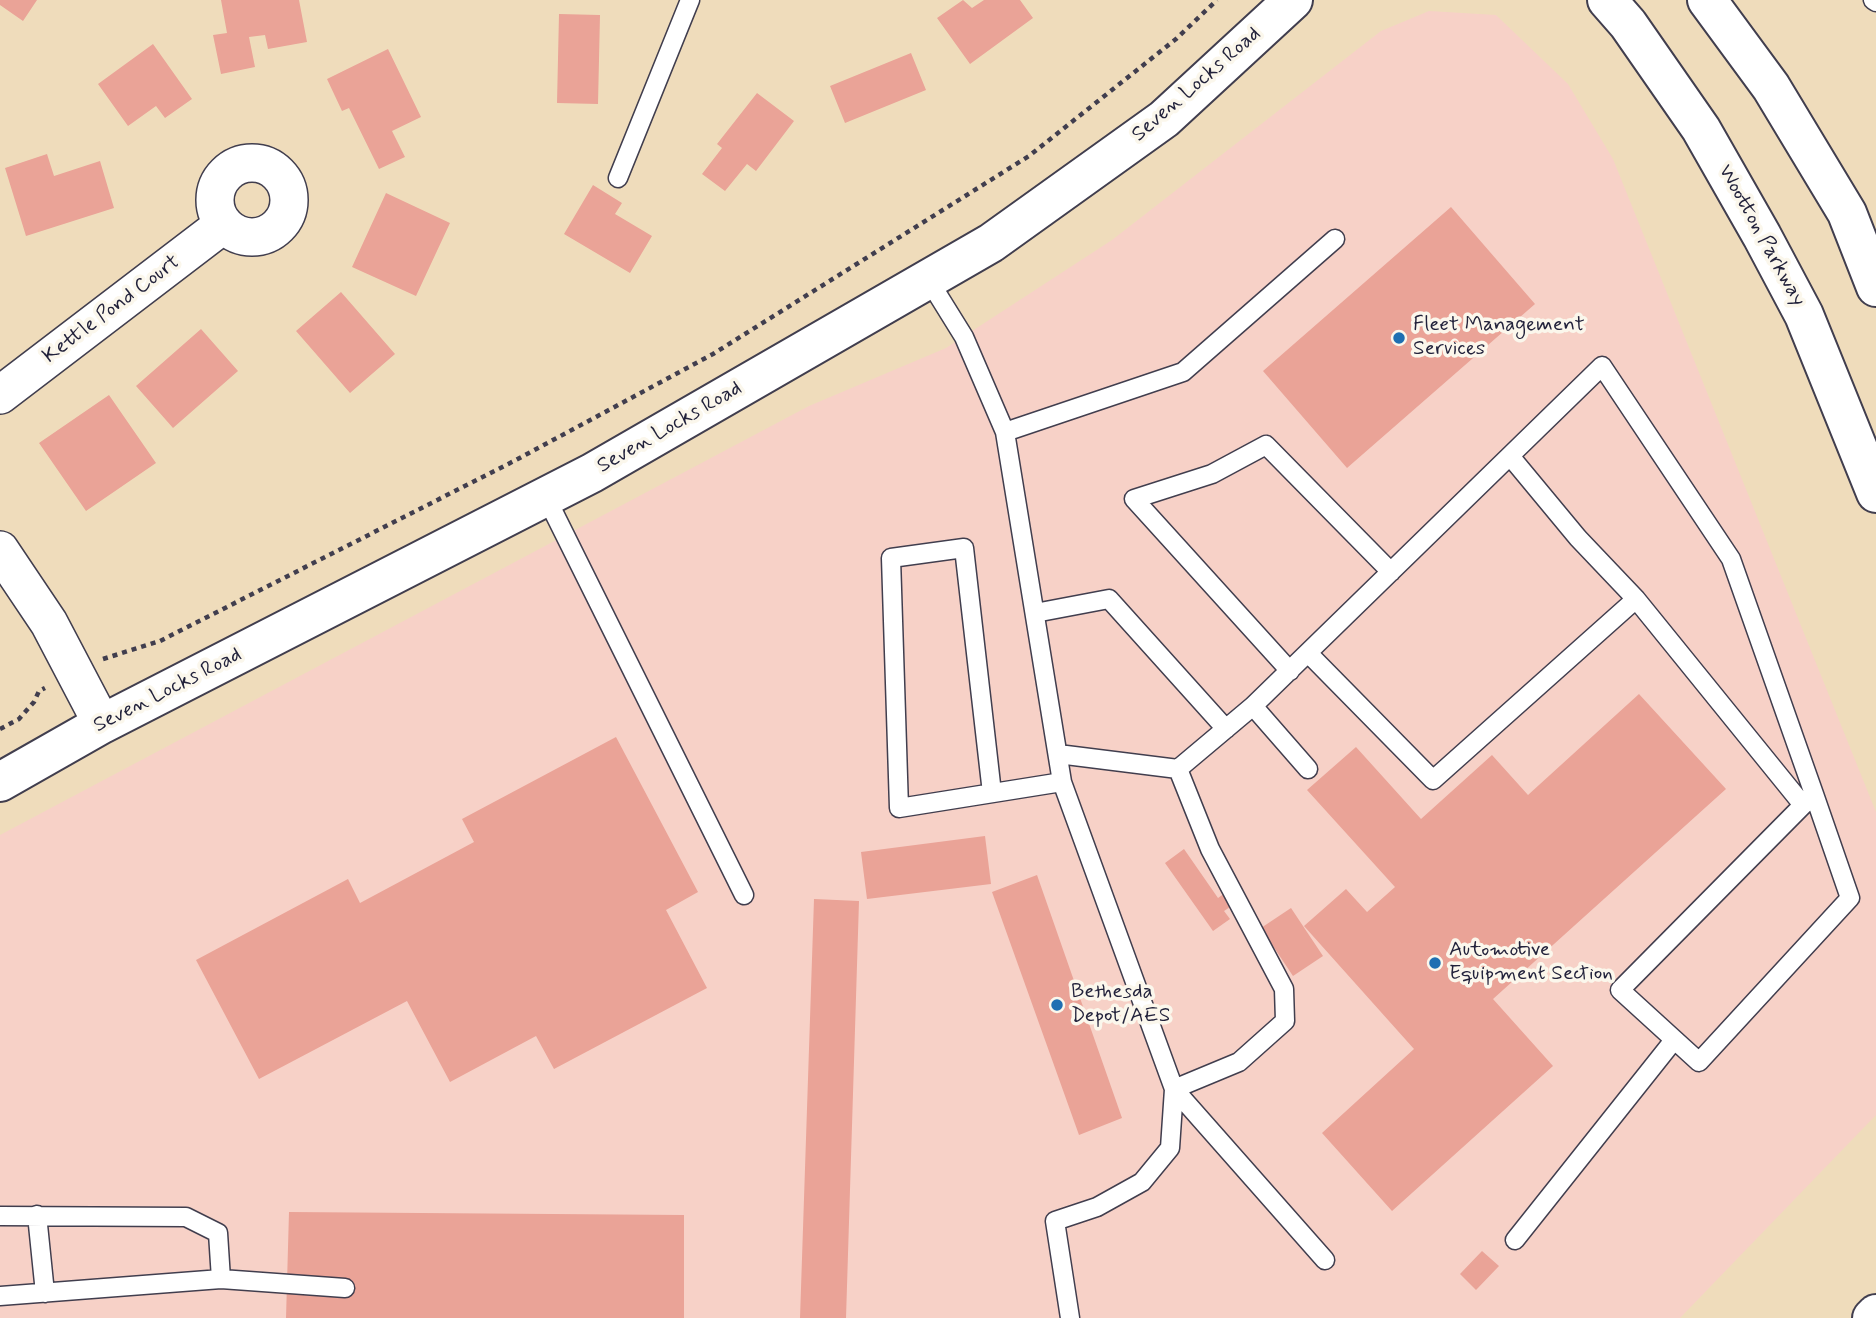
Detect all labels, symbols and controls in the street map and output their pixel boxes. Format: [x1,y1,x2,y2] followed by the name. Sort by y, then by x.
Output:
[1127,22,1267,148] street label: Seven Locks Road
[1712,161,1810,311] street label: Wootton Parkway
[39,250,185,370] street label: Kettle Pond Court
[1413,313,1585,363] place label: Fleet Management Services
[1391,330,1407,346] marker: Fleet Management Services
[593,376,747,480] street label: Seven Locks Road
[90,643,246,739] street label: Seven Locks Road
[1449,938,1613,988] place label: Automotive Equipment Section
[1427,955,1443,971] marker: Automotive Equipment Section
[1071,980,1170,1030] place label: Bethesda Depot/AES
[1049,997,1065,1013] marker: Bethesda Depot/AES

